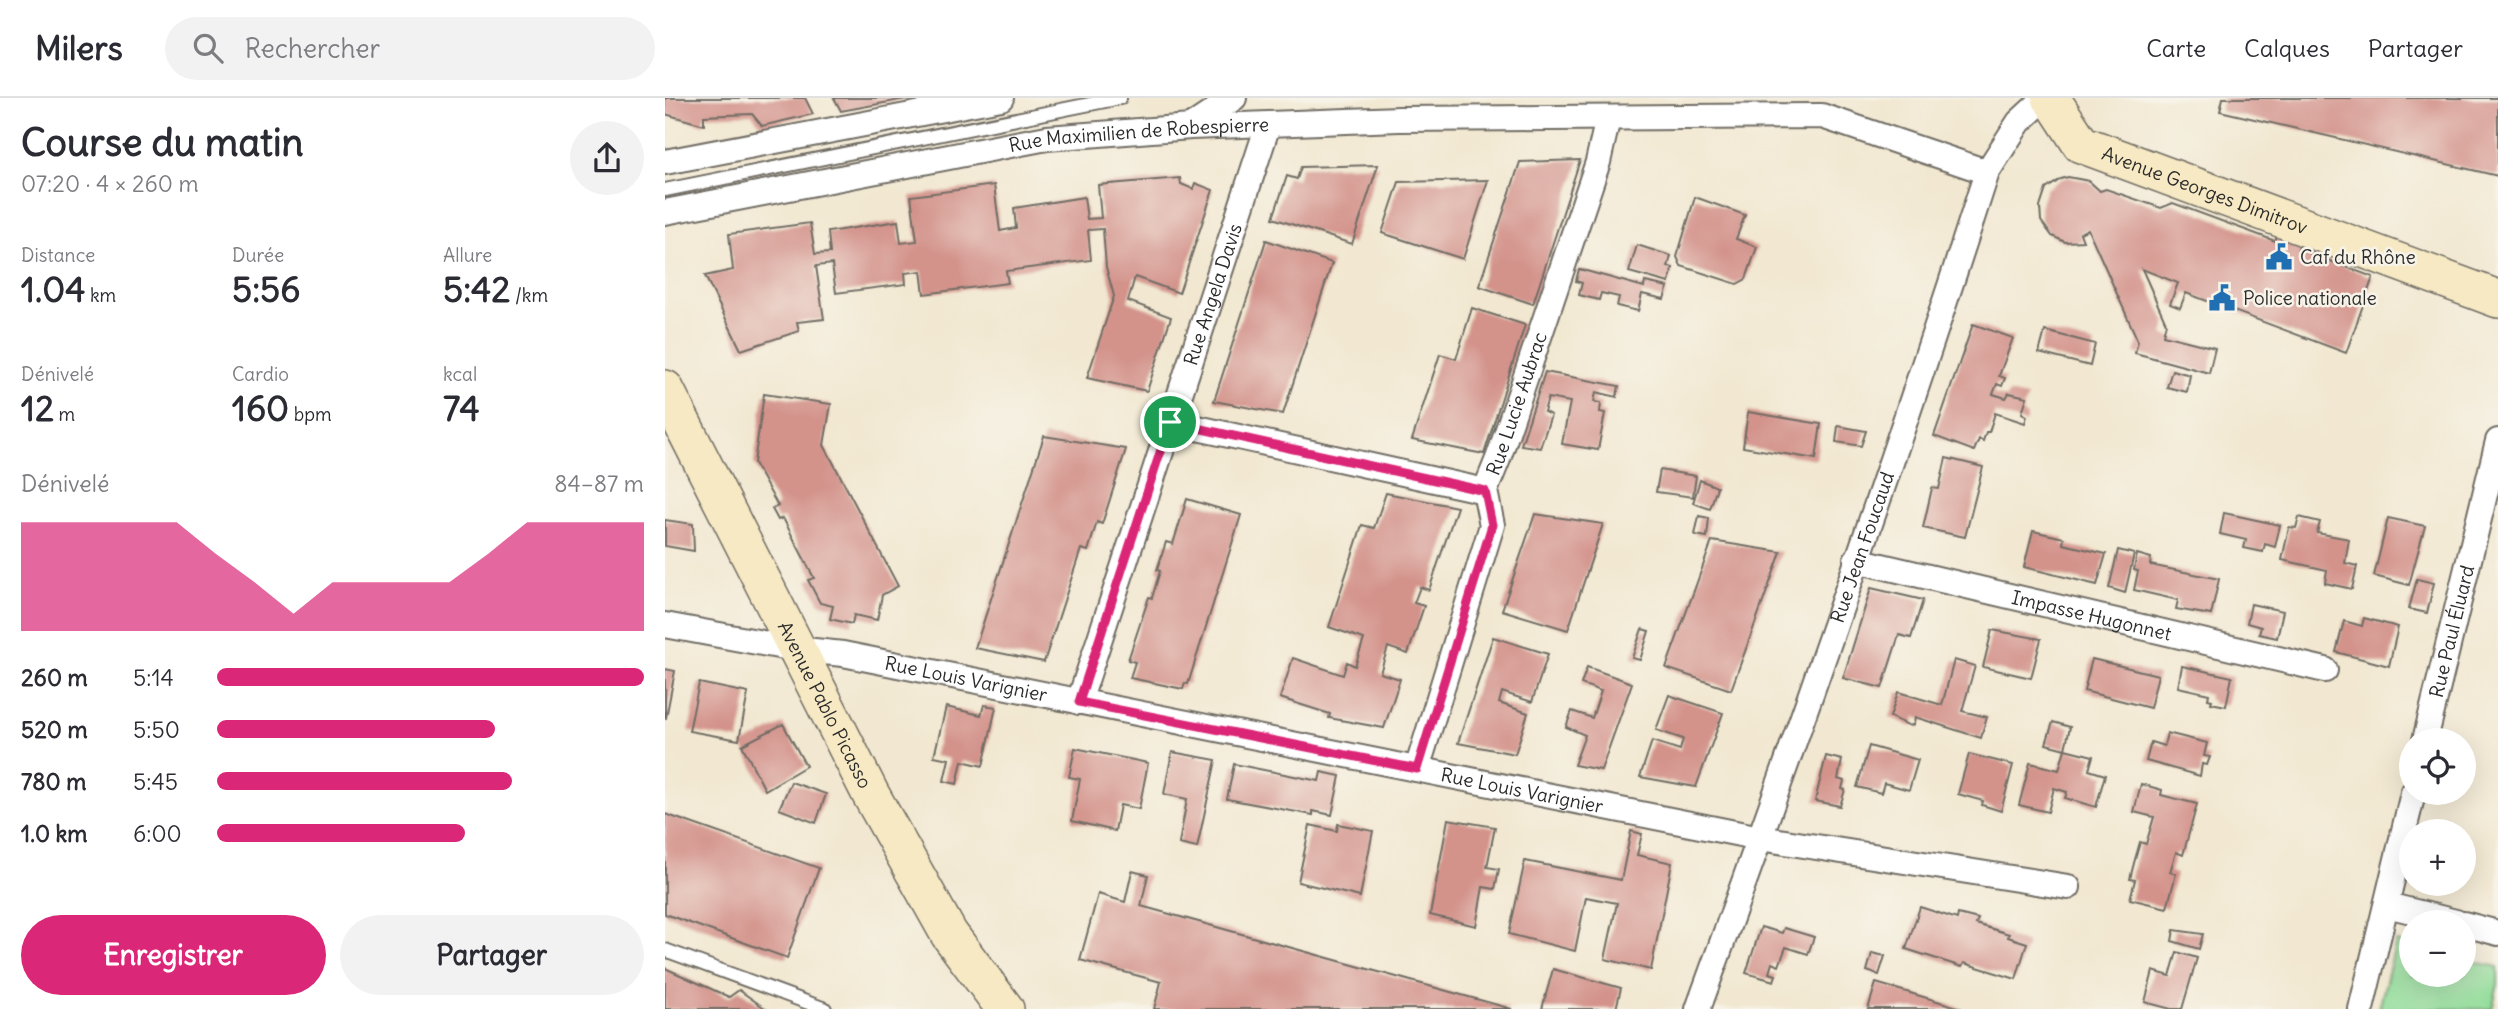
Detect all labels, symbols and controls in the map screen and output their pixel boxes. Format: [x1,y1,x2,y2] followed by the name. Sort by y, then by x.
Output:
[165,17,655,80] search box
[35,27,123,69] text: Milers
[189,29,227,67] icon: search
[245,32,380,65] text: Rechercher
[2146,33,2206,63] text: Carte
[2244,33,2330,63] text: Calques
[2368,33,2463,63] text: Partager
[1007,112,1270,157] street label: Rue Maximilien de Robespierre
[21,119,303,166] text: Course du matin
[570,121,644,195] button: share
[2099,141,2311,239] street label: Avenue Georges Dimitrov
[21,169,199,198] text: 07:20 · 4 × 260 m
[1178,220,1247,368] street label: Rue Angela Davis
[2264,242,2294,272] public building icon: Caf du Rhône
[21,243,95,267] text: Distance
[232,243,284,267] text: Durée
[443,243,492,267] text: Allure
[2300,245,2416,269] place label: Caf du Rhône
[21,267,85,311] text: 1.04
[232,267,300,311] text: 5:56
[443,267,510,311] text: 5:42
[85,283,116,307] text: km
[510,283,548,307] text: /km
[2207,283,2237,313] public building icon: Police nationale
[2243,286,2377,310] place label: Police nationale
[1481,329,1552,479] street label: Rue Lucie Aubrac
[21,362,94,386] text: Dénivelé
[232,362,289,386] text: Cardio
[443,362,477,386] text: kcal
[21,386,54,430] text: 12
[232,386,289,430] text: 160
[443,386,480,430] text: 74
[1140,392,1200,452] pin
[54,402,75,426] text: m
[289,402,332,426] text: bpm
[1151,403,1189,441] icon: arrive
[21,469,109,498] text: Dénivelé
[554,469,644,498] text: 84–87 m
[1825,469,1899,626] street label: Rue Jean Foucaud
[2424,563,2479,700] street label: Rue Paul Éluard
[2009,585,2174,646] street label: Impasse Hugonnet
[773,617,878,792] street label: Avenue Pablo Picasso
[883,651,1050,707] street label: Rue Louis Varignier
[21,663,88,692] text: 260 m
[133,663,174,692] text: 5:14
[21,715,88,744] text: 520 m
[133,715,180,744] text: 5:50
[2399,728,2476,987] map controls
[2399,728,2476,805] button: locate
[1439,762,1606,818] street label: Rue Louis Varignier
[21,767,86,796] text: 780 m
[133,767,178,796] text: 5:45
[21,819,87,848] text: 1.0 km
[133,819,182,848] text: 6:00
[2399,819,2476,896] button: +
[2399,910,2476,987] button: −
[21,915,326,995] button: Enregistrer
[340,915,644,995] button: Partager

